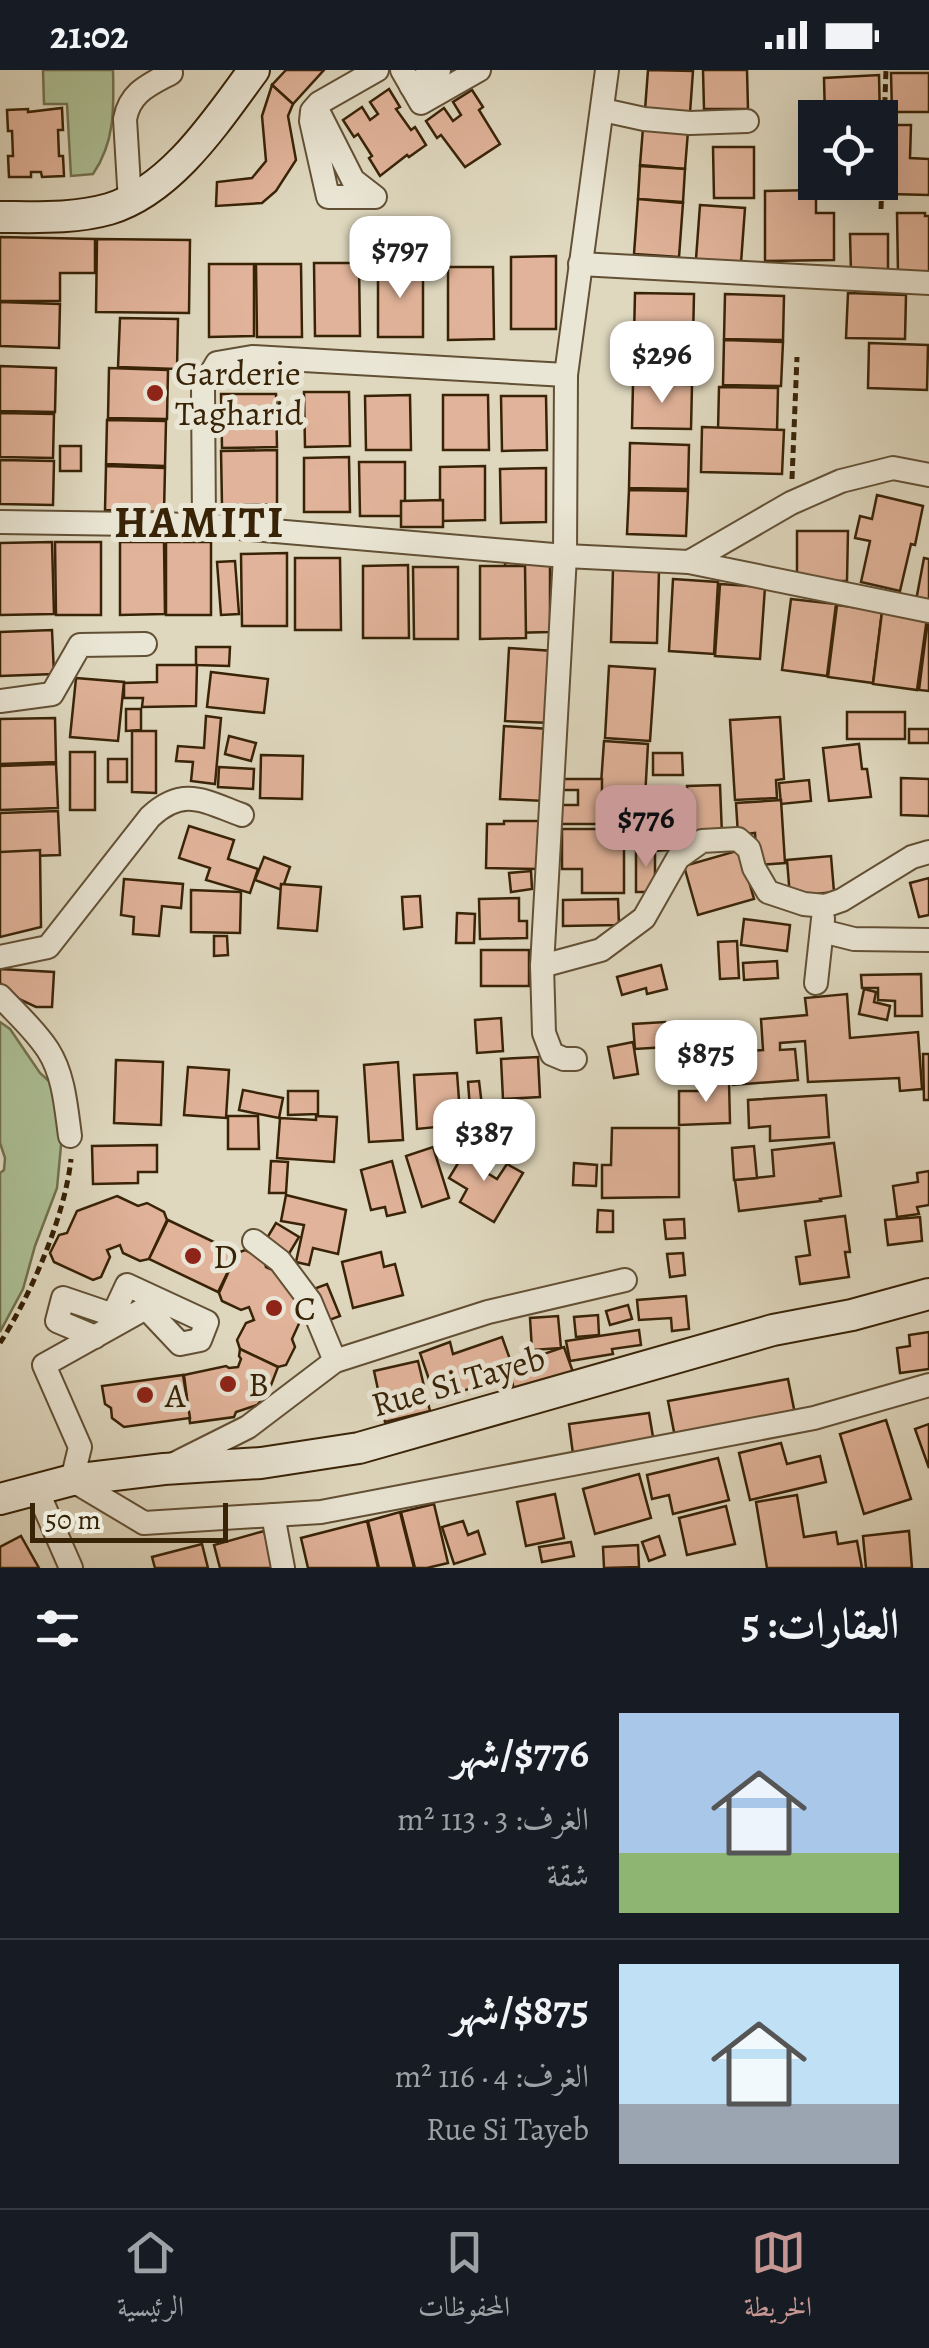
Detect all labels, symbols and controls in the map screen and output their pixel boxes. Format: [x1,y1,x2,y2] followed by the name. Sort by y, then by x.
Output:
[50,9,128,61] text: 21:02
[798,100,898,200] map controls
[798,100,898,200] button: locate
[341,216,459,301] pin: $797
[371,226,429,270] text: $797
[603,321,721,406] pin: $296
[632,331,692,375] text: $296
[175,349,303,437] place label: Garderie Tagharid
[144,382,166,404] marker: Garderie Tagharid
[114,491,286,553] district label: HAMITI
[587,785,705,870] pin: $776
[617,795,675,839] text: $776
[647,1020,765,1105] pin: $875
[677,1030,735,1074] text: $875
[425,1099,543,1184] pin: $387
[455,1109,513,1153] text: $387
[213,1232,238,1280] place label: D
[182,1245,204,1267] marker: D
[294,1284,316,1332] place label: C
[263,1297,285,1319] marker: C
[366,1333,550,1429] street label: Rue Si Tayeb
[248,1360,269,1408] place label: B
[164,1371,186,1419] place label: A
[217,1373,239,1395] marker: B
[134,1384,156,1406] marker: A
[30,1498,228,1542] scale bar
[45,1501,101,1539] text: 50 m
[742,1595,899,1652] text: العقارات: 5
[30,1601,85,1656] icon: filters
[452,1724,589,1781] text: $776/شهر
[699,1753,819,1873] icon: home
[397,1797,589,1841] text: الغرف: 3 · 113 m²
[547,1853,589,1897] text: شقة
[451,1981,589,2038] text: $875/شهر
[699,2004,819,2124] icon: home
[395,2054,589,2098] text: الغرف: 4 · 116 m²
[426,2107,589,2151] text: Rue Si Tayeb
[117,2225,184,2334] tab: الرئيسية
[418,2225,510,2334] tab: المحفوظات
[744,2225,812,2334] tab: الخريطة

